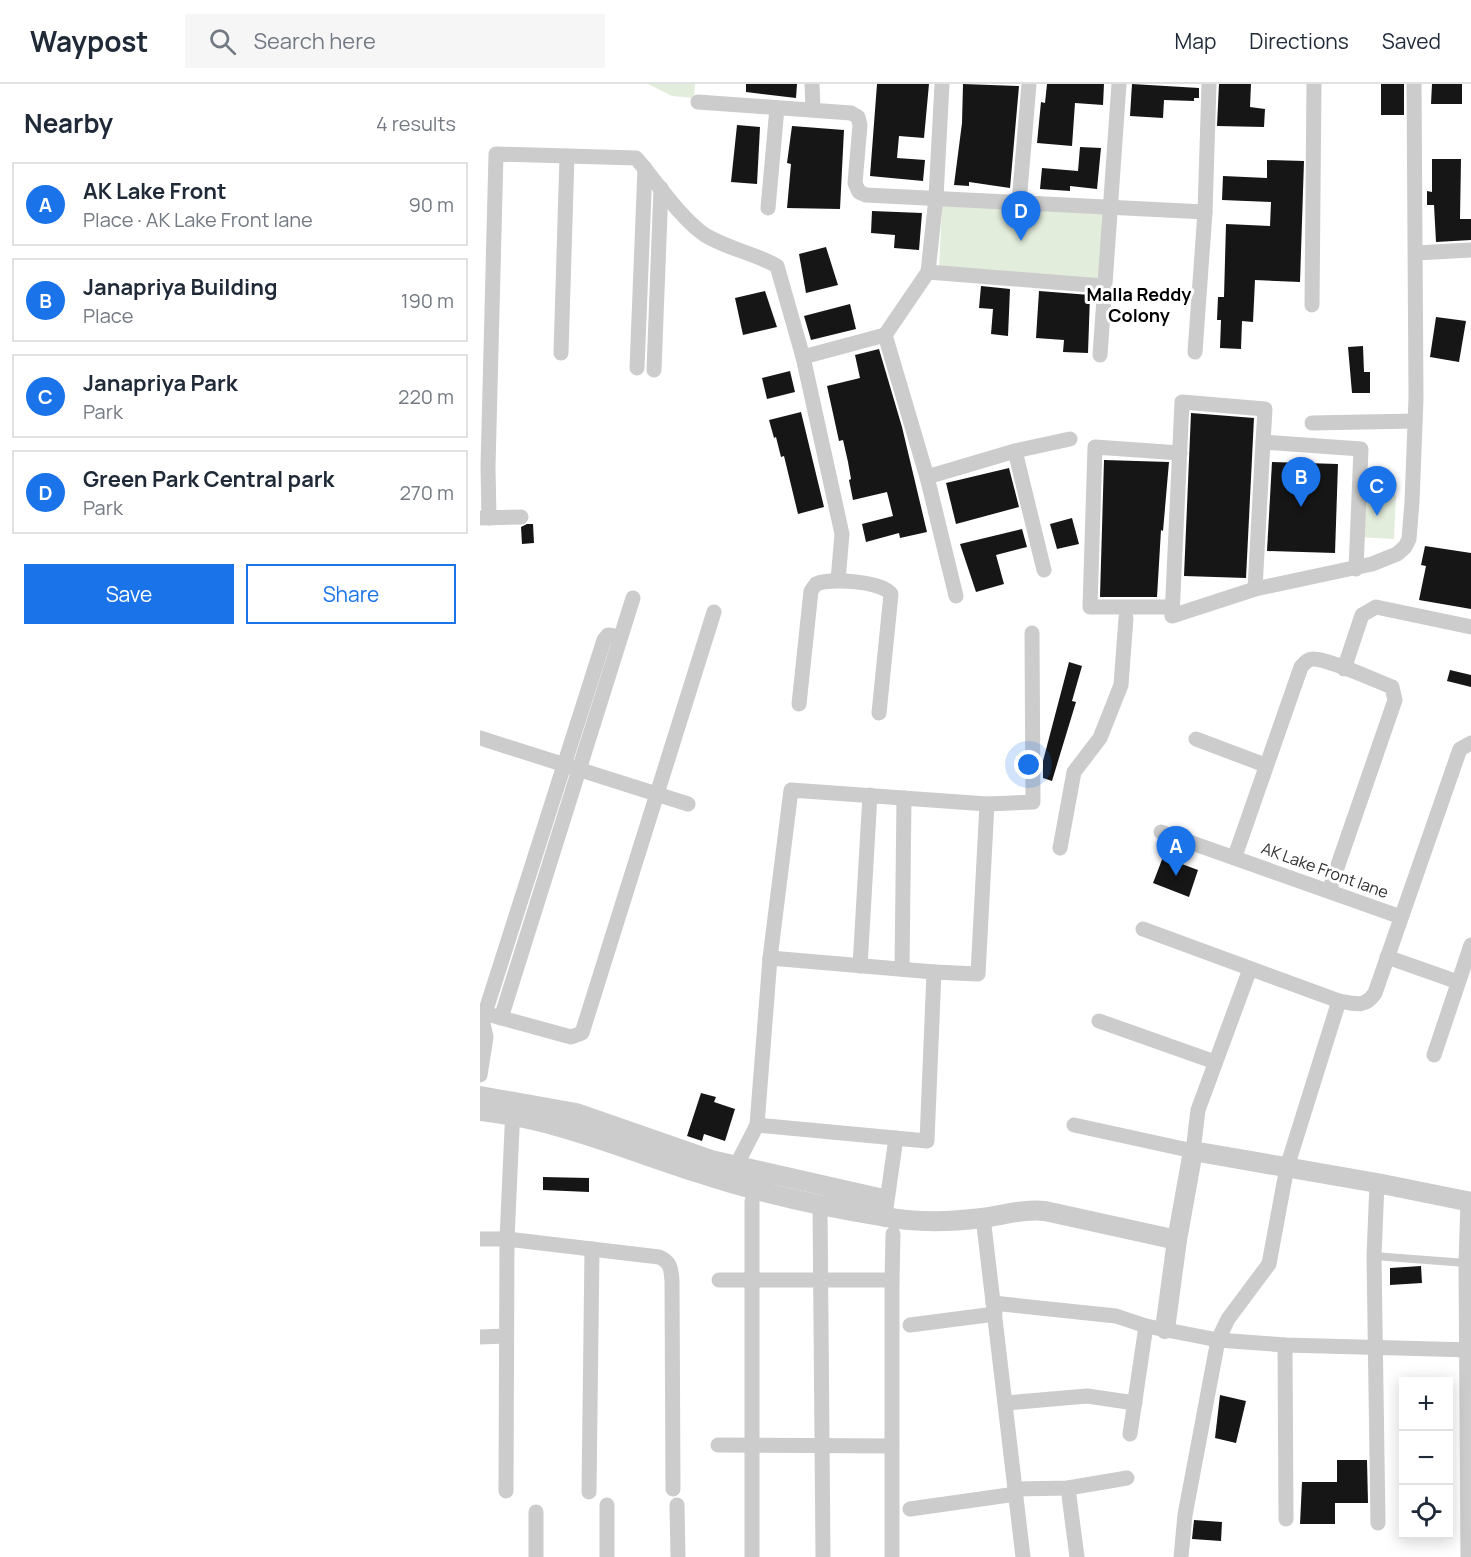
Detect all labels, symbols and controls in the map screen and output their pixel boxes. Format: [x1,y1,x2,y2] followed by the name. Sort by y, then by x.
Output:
[185,14,605,68] search box
[30,22,149,60] text: Waypost
[206,25,239,58] icon: search
[254,26,376,56] text: Search here
[1175,27,1216,55] text: Map
[1249,27,1349,55] text: Directions
[1382,27,1441,55] text: Saved
[24,105,113,141] text: Nearby
[376,110,456,137] text: 4 results
[83,176,227,206] text: AK Lake Front
[39,191,52,218] text: A
[408,191,454,218] text: 90 m
[1002,192,1040,241] pin: D
[83,206,313,233] text: Place · AK Lake Front lane
[83,272,278,302] text: Janapriya Building
[1087,282,1191,327] district label: Malla Reddy Colony
[39,287,52,314] text: B
[401,287,454,314] text: 190 m
[83,302,133,329] text: Place
[83,368,238,398] text: Janapriya Park
[38,383,53,410] text: C
[398,383,454,410] text: 220 m
[83,398,123,425] text: Park
[1282,458,1320,507] pin: B
[83,464,334,494] text: Green Park Central park
[1358,466,1396,516] pin: C
[38,479,53,506] text: D
[399,479,454,506] text: 270 m
[83,494,123,521] text: Park
[24,564,234,624] button: Save
[246,564,456,624] button: Share
[1014,750,1043,779] your location
[1156,826,1196,876] pin: A
[1258,837,1392,903] street label: AK Lake Front lane
[1399,1377,1453,1539] map controls
[1399,1377,1453,1431] button: +
[1399,1431,1453,1485] button: −
[1399,1485,1453,1539] button: locate

